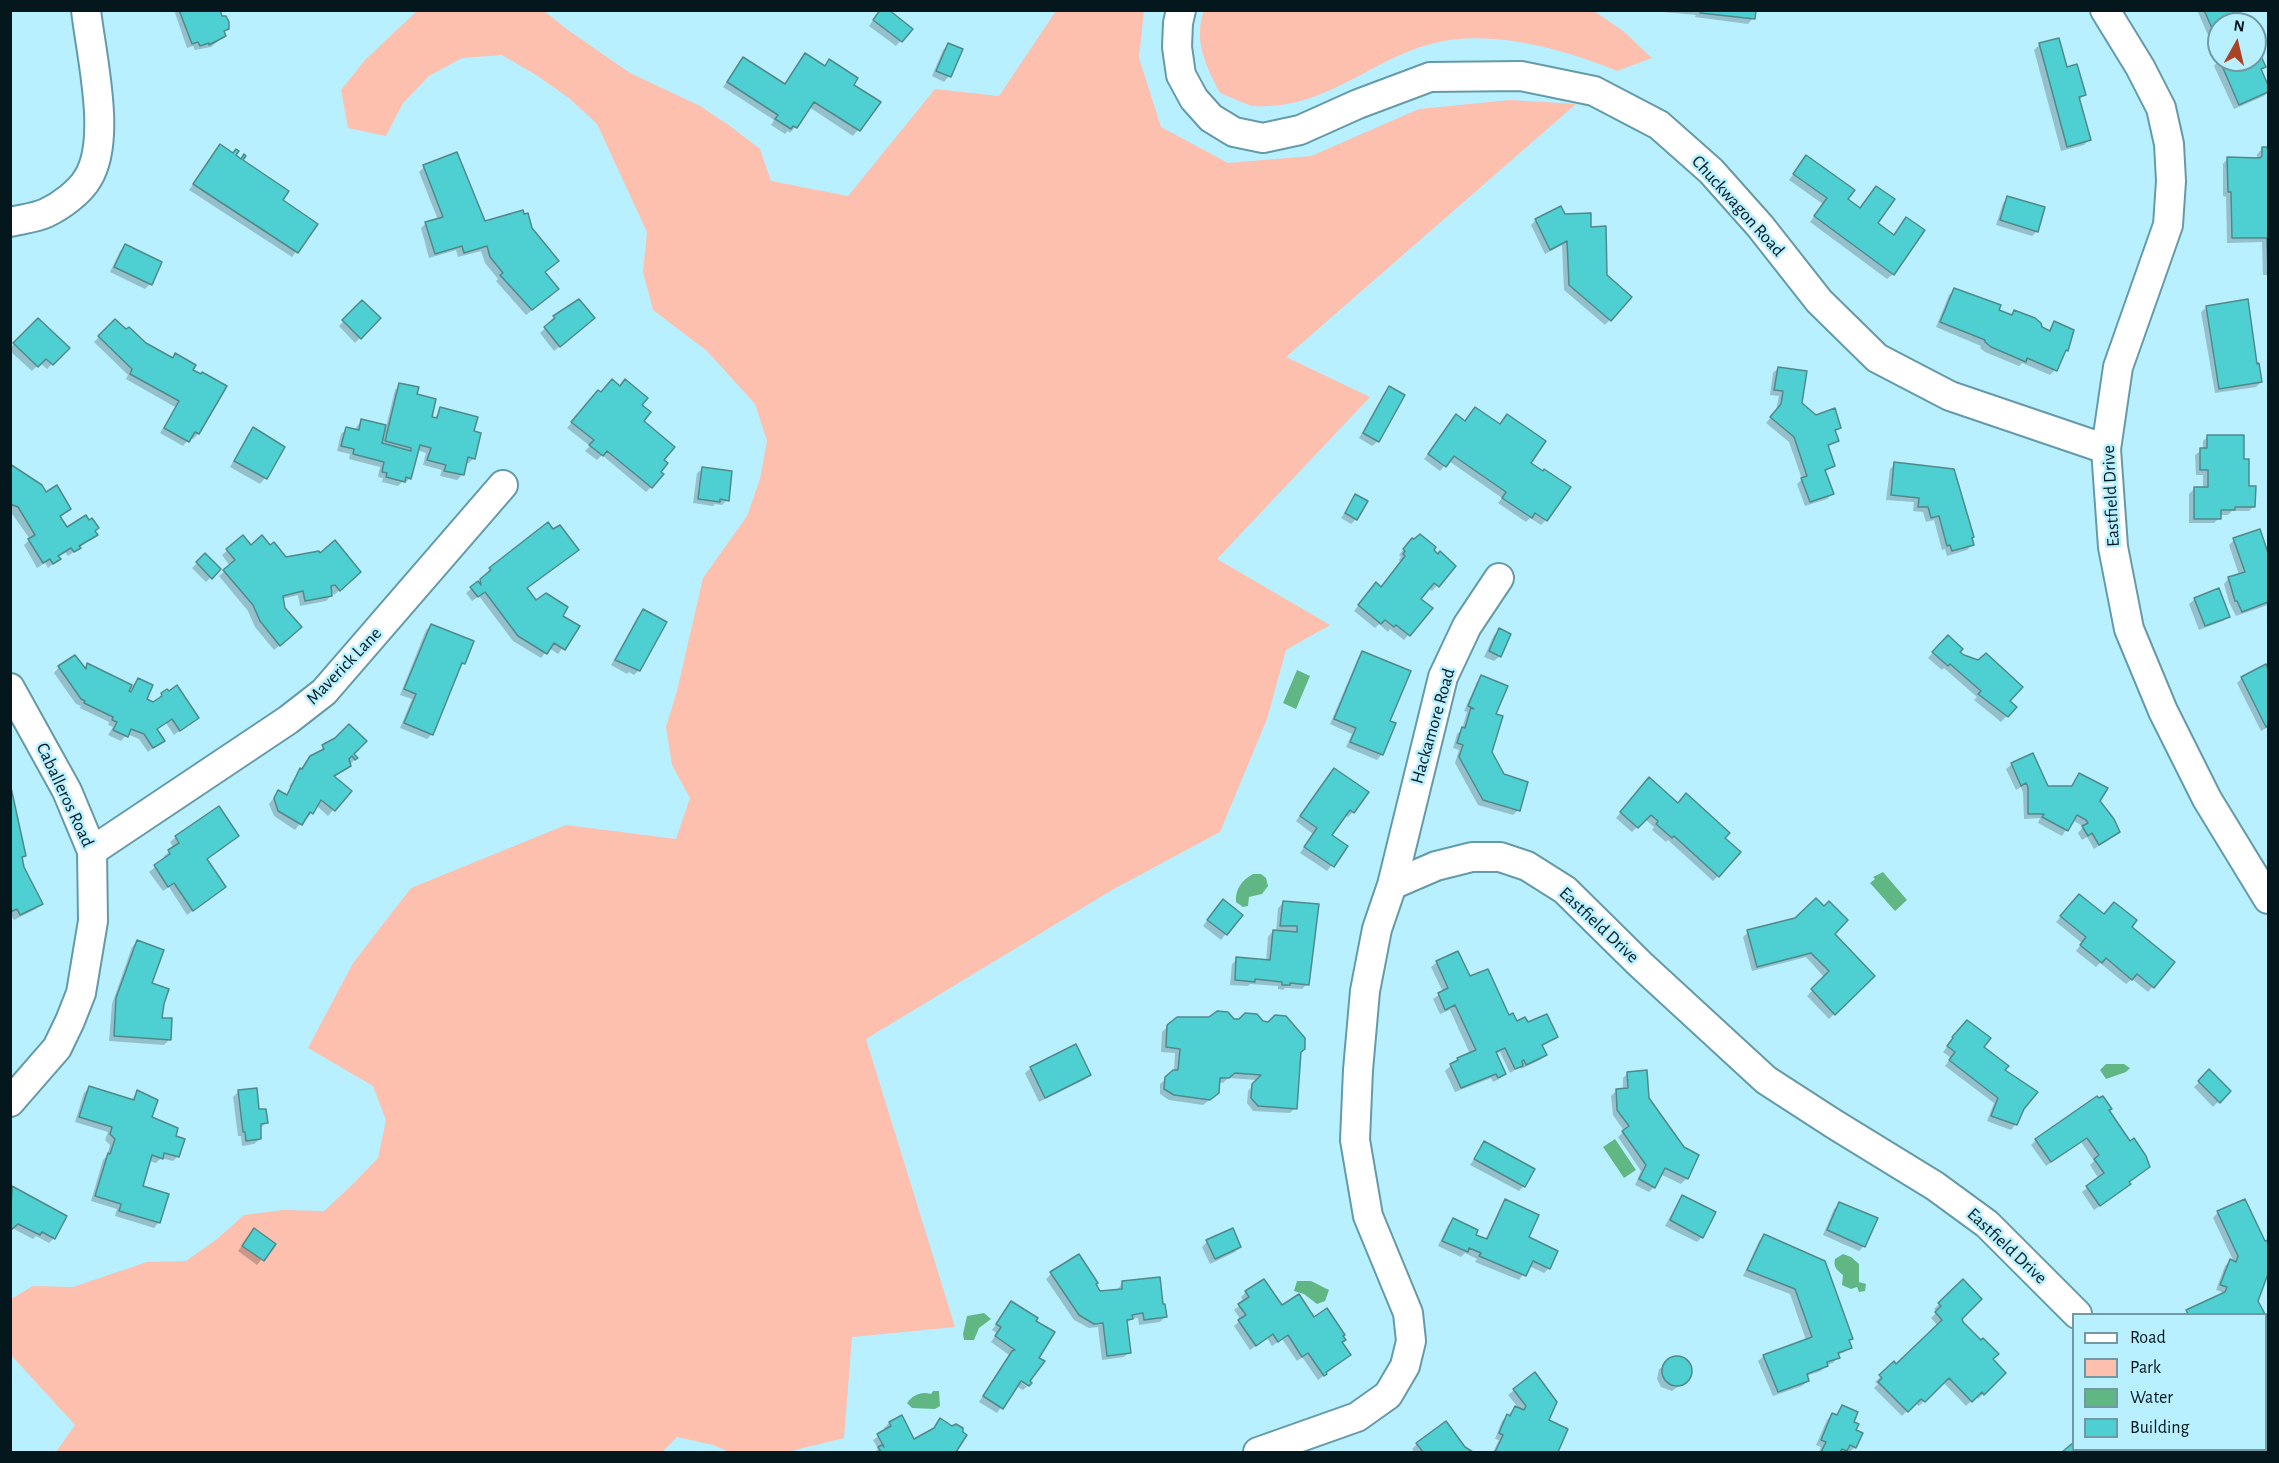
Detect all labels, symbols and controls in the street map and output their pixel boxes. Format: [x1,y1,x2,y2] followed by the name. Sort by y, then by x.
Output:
[2207,12,2267,72] north arrow
[2233,17,2246,35] text: N
[1687,151,1789,261] street label: Chuckwagon Road
[2098,445,2124,547] street label: Eastfield Drive
[302,623,386,709] street label: Maverick Lane
[1406,666,1460,786] street label: Hackamore Road
[31,739,99,851] street label: Caballeros Road
[1555,882,1643,968] street label: Eastfield Drive
[1963,1203,2051,1289] street label: Eastfield Drive
[2072,1313,2267,1451] legend
[2130,1329,2166,1347] text: Road
[2130,1359,2161,1377] text: Park
[2130,1389,2173,1407] text: Water
[2130,1419,2189,1437] text: Building

